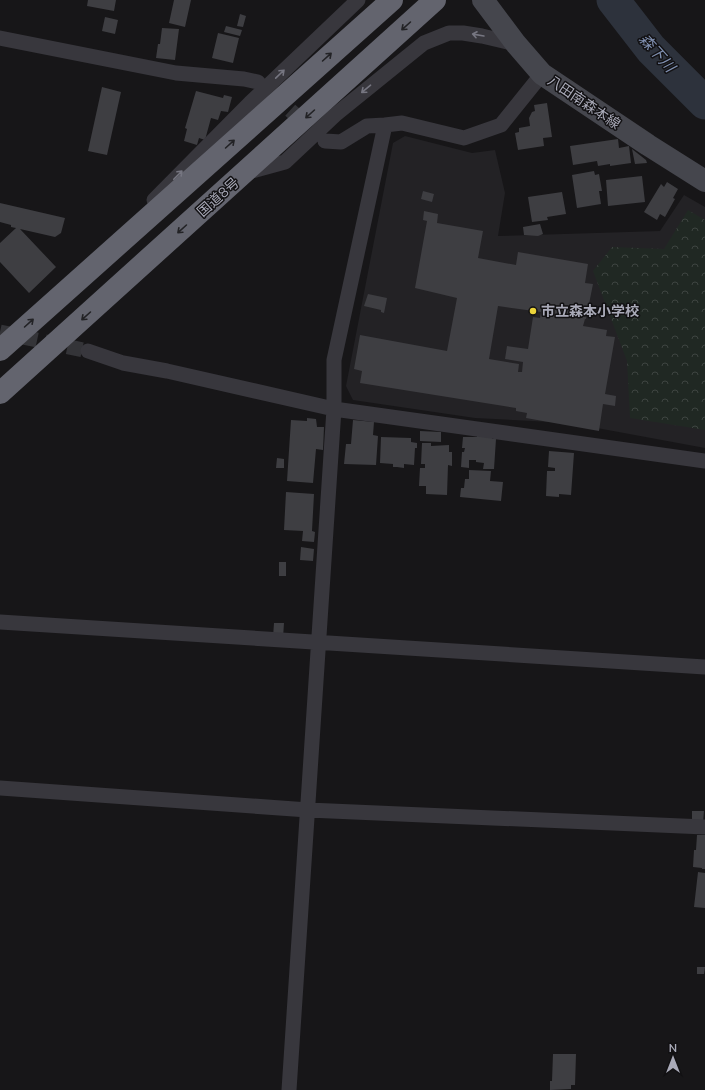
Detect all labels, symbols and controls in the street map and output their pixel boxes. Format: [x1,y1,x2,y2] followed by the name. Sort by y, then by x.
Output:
[401,22,411,31] one-way arrow
[635,30,681,77] water label: 森下川
[472,31,485,39] one-way arrow
[322,53,333,62] one-way arrow
[275,69,285,79] one-way arrow
[544,71,624,133] street label: 八田南森本線
[361,84,372,93] one-way arrow
[304,109,315,118] one-way arrow
[225,139,235,148] one-way arrow
[173,171,183,180] one-way arrow
[193,173,243,221] street label: 国道8号
[177,224,187,234] one-way arrow
[541,302,639,320] place label: 市立森本小学校
[528,306,538,316] marker: 市立森本小学校
[81,311,91,320] one-way arrow
[24,319,34,328] one-way arrow
[653,1038,693,1078] north arrow
[669,1041,677,1055] text: N

